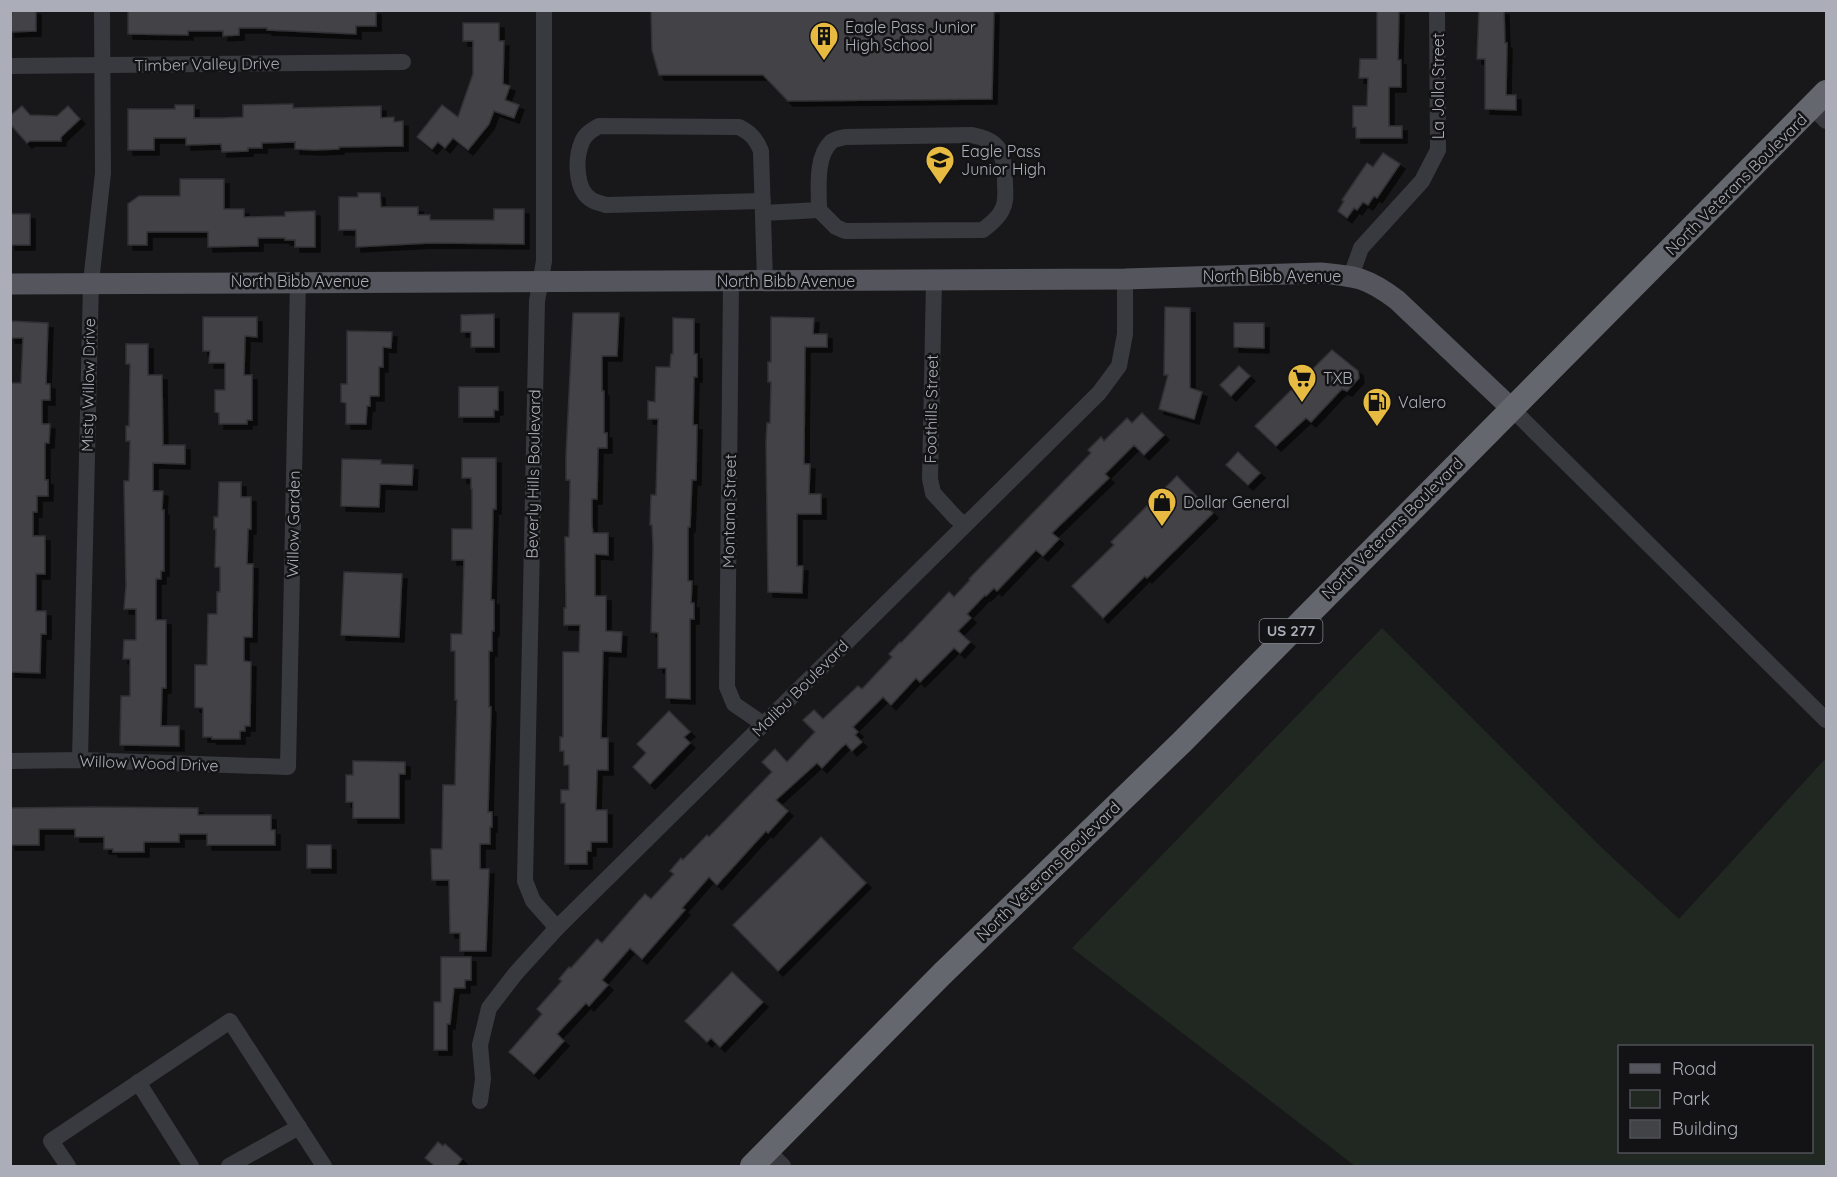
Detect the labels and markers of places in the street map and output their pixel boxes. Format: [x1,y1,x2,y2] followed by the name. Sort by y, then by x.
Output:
[845,17,976,55] place label: Eagle Pass Junior High School
[808,20,840,62] building icon: Eagle Pass Junior High School
[961,141,1046,179] place label: Eagle Pass Junior High
[924,144,956,186] school or university icon: Eagle Pass Junior High
[1286,362,1318,404] supermarket icon: TXB
[1323,368,1353,388] place label: TXB
[1361,386,1393,428] fuel station icon: Valero
[1398,392,1446,412] place label: Valero
[1146,486,1178,528] shop icon: Dollar General
[1183,492,1290,512] place label: Dollar General

